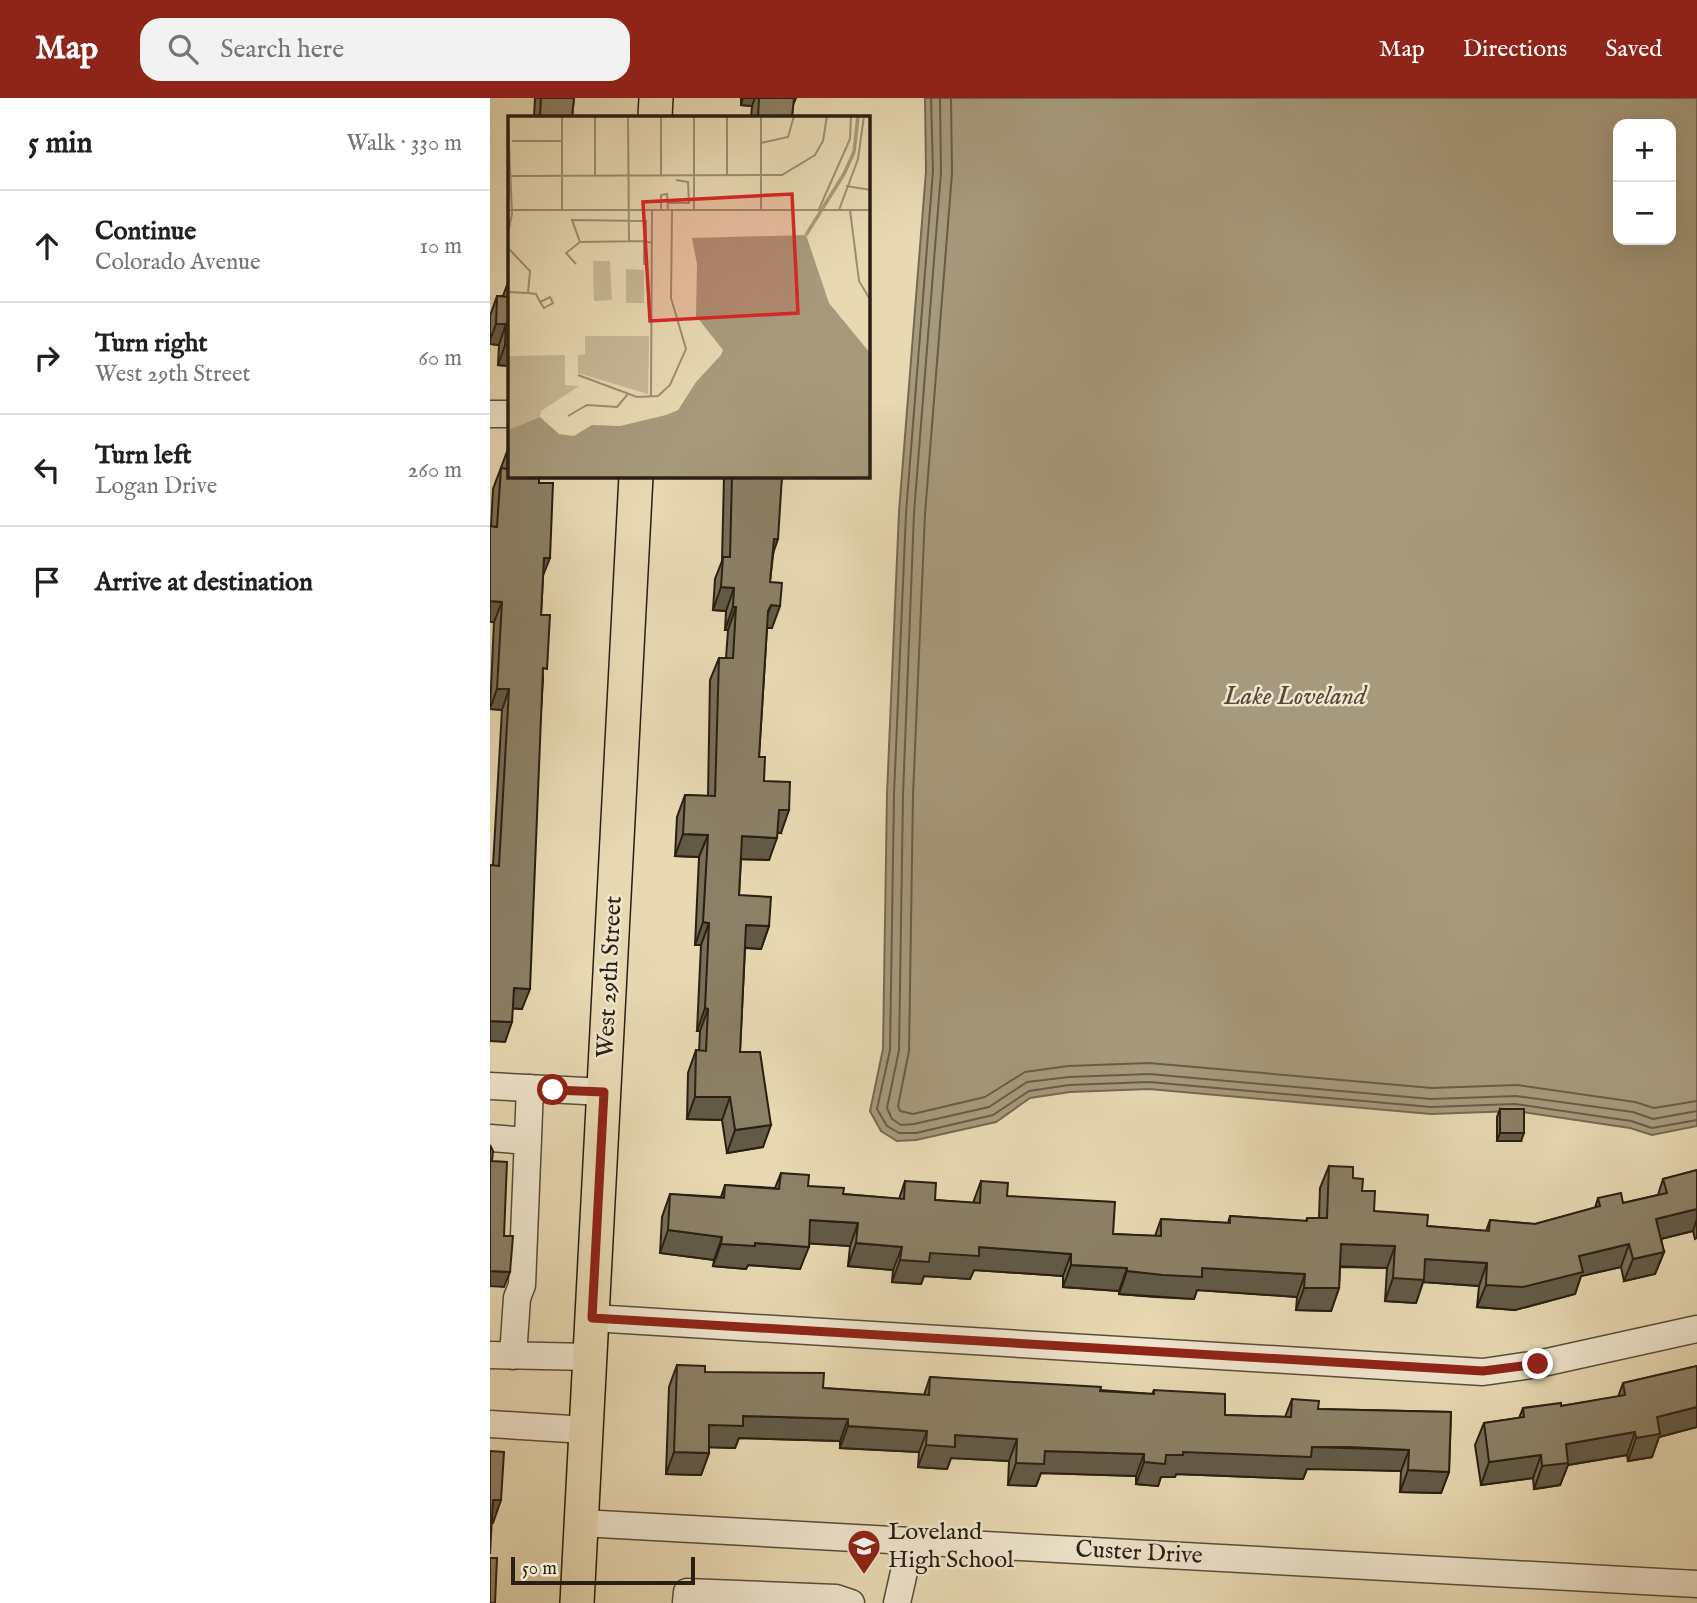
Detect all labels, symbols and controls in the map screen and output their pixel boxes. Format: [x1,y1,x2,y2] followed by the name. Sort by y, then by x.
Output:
[140,18,630,81] search box
[35,28,98,70] text: Map
[164,30,202,68] icon: search
[220,33,344,66] text: Search here
[1379,34,1425,65] text: Map
[1463,34,1567,65] text: Directions
[1605,34,1662,65] text: Saved
[508,116,870,478] inset map
[1613,119,1676,245] map controls
[1613,119,1676,182] button: +
[28,125,93,163] text: 5 min
[347,129,462,158] text: Walk · 330 m
[1613,182,1676,245] button: −
[95,215,196,248] text: Continue
[28,227,66,265] icon: ahead
[419,232,462,261] text: 10 m
[95,248,261,277] text: Colorado Avenue
[95,327,208,360] text: Turn right
[28,339,66,377] icon: right
[418,344,462,373] text: 60 m
[95,360,250,389] text: West 29th Street
[95,439,192,472] text: Turn left
[28,451,66,489] icon: left
[407,456,462,485] text: 260 m
[95,472,217,501] text: Logan Drive
[28,563,66,601] icon: arrive
[95,566,313,599] text: Arrive at destination
[1223,680,1368,713] water label: Lake Loveland
[590,895,630,1059] street label: West 29th Street
[537,1074,568,1105] route start
[1522,1348,1553,1379] route end
[888,1517,1014,1576] place label: Loveland High School
[845,1527,883,1576] school or university icon: Loveland High School
[1075,1534,1203,1572] street label: Custer Drive
[511,1554,695,1586] scale bar
[522,1557,557,1581] text: 50 m

